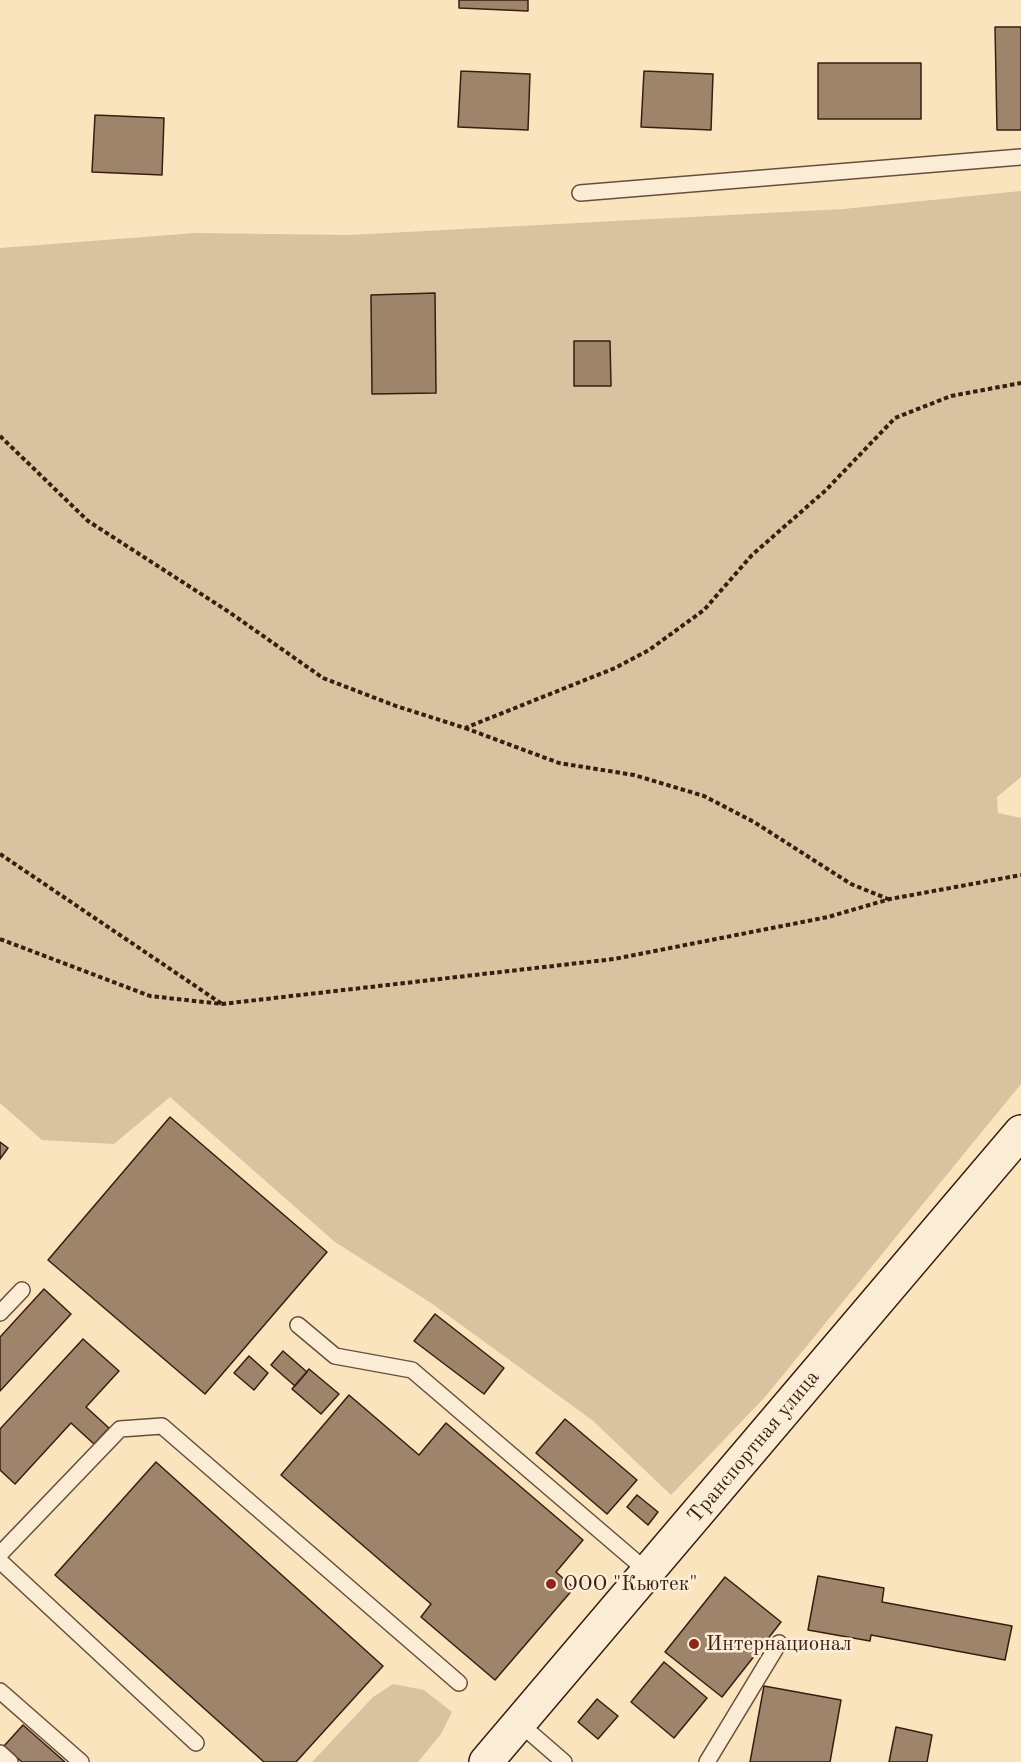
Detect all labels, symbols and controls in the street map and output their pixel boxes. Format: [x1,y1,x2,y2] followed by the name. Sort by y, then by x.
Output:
[683,1365,825,1529] street label: Транспортная улица
[563,1571,698,1597] place label: ООО "Кьютек"
[544,1577,558,1591] marker: ООО "Кьютек"
[706,1631,852,1657] place label: Интернационал
[687,1637,701,1651] marker: Интернационал

